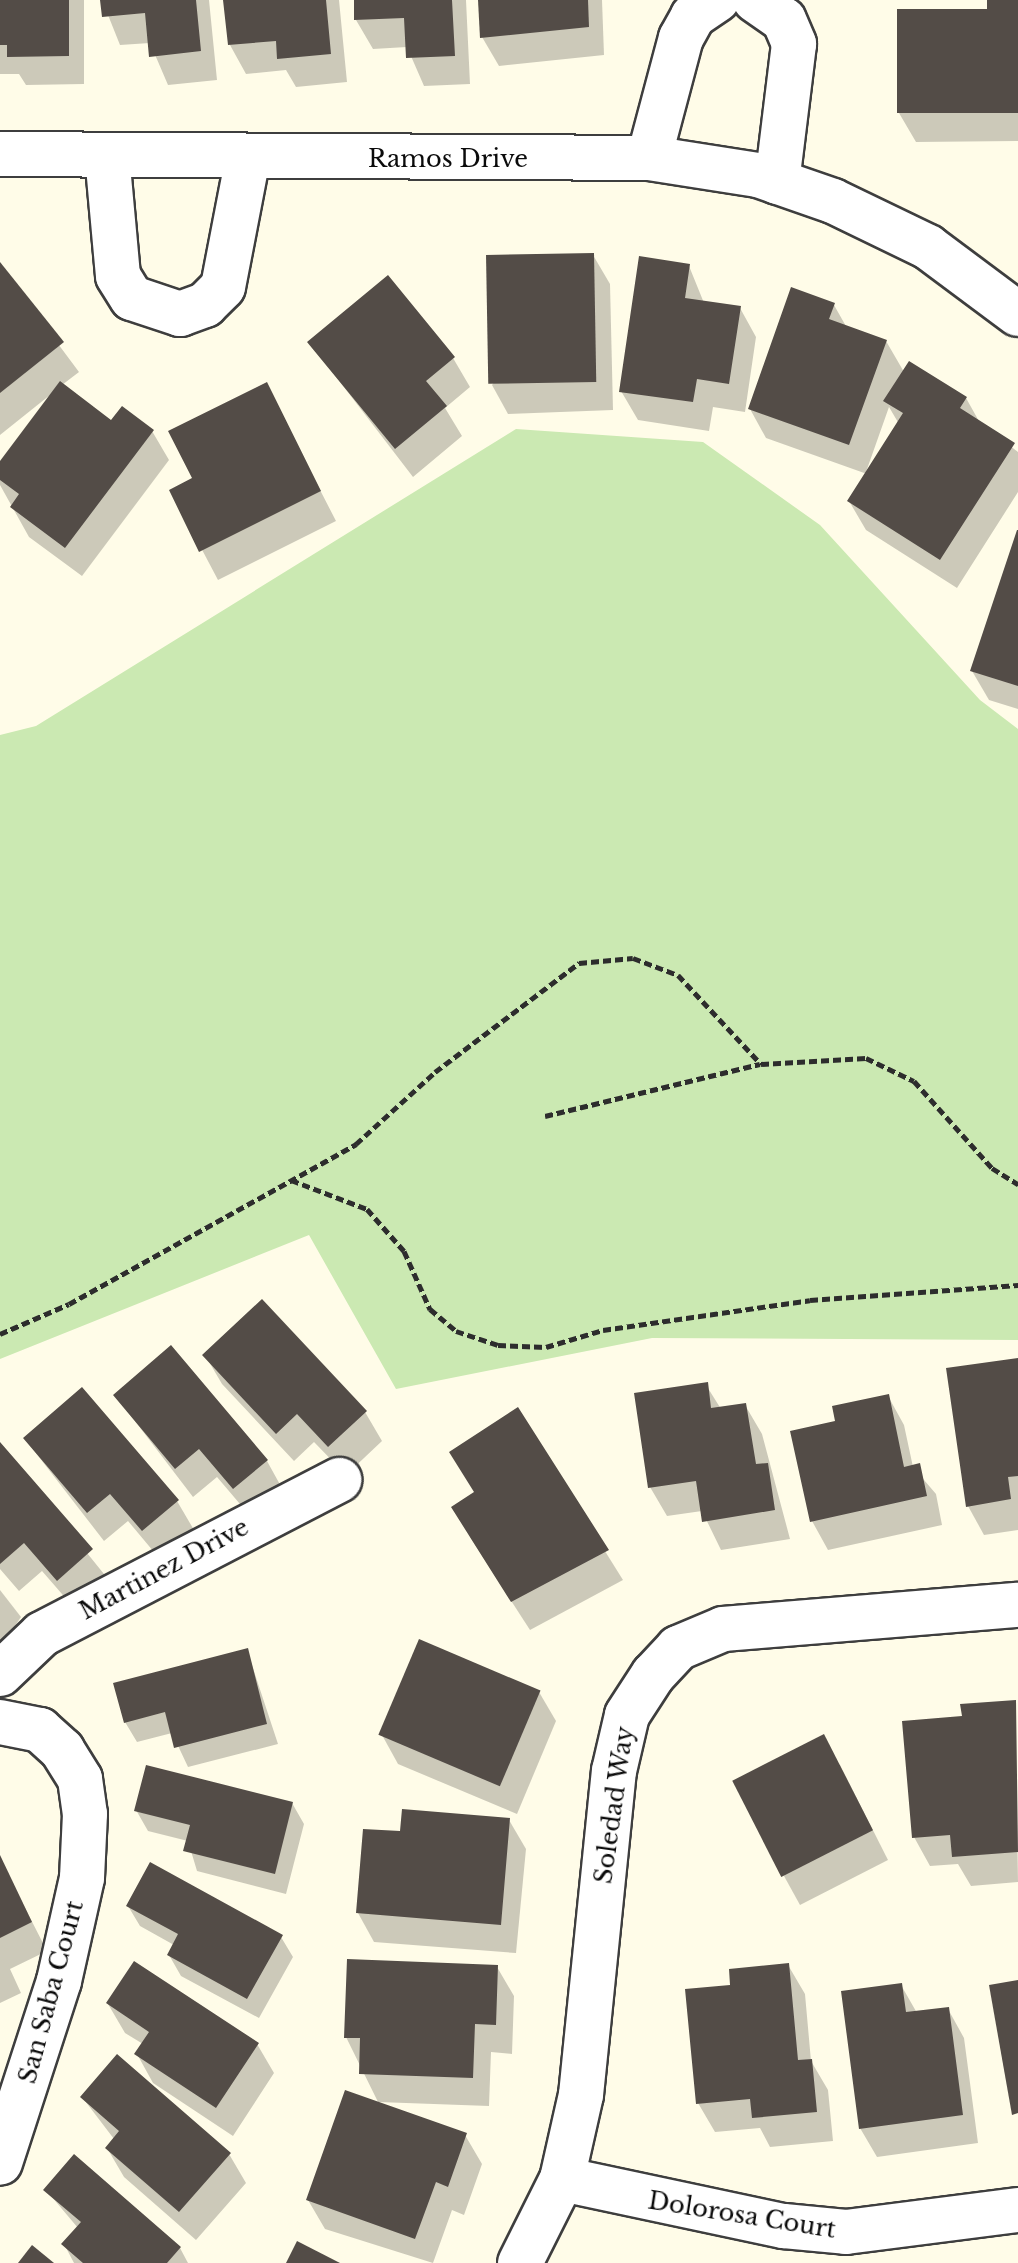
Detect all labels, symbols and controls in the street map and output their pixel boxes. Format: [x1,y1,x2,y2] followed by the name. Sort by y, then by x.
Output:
[368,145,528,173] street label: Ramos Drive
[75,1512,253,1626] street label: Martinez Drive
[589,1724,639,1886] street label: Soledad Way
[13,1897,89,2087] street label: San Saba Court
[646,2186,838,2244] street label: Dolorosa Court

